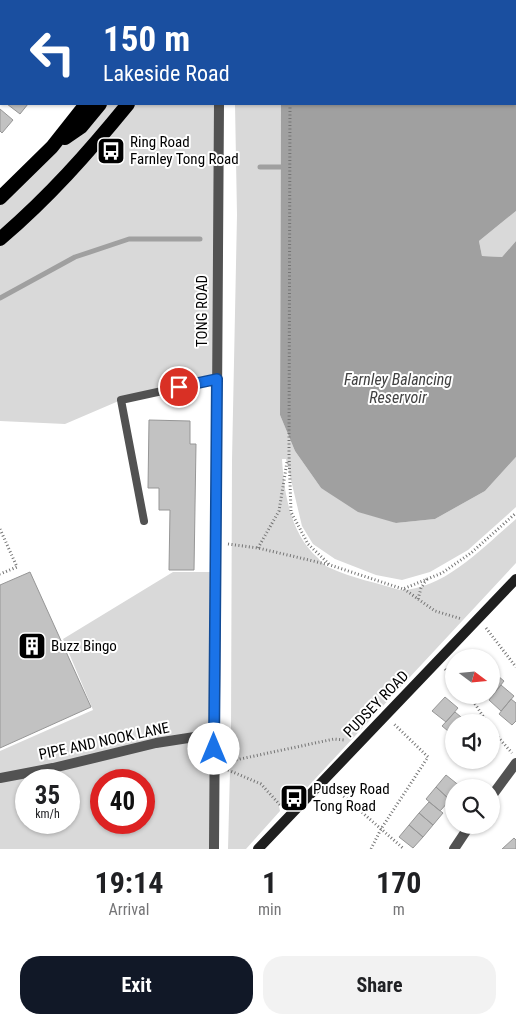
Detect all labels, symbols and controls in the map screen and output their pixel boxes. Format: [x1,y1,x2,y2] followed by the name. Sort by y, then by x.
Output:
[103,19,190,60] text: 150 m
[20,20,85,85] icon: left
[103,61,230,86] text: Lakeside Road
[130,133,239,168] place label: Ring Road Farnley Tong Road
[96,136,126,166] bus stop icon: Ring Road Farnley Tong Road
[193,275,211,347] street label: TONG ROAD
[158,366,200,408] pin
[344,370,452,407] water label: Farnley Balancing Reservoir
[165,373,193,401] icon: arrive
[17,631,47,661] building icon: Buzz Bingo
[51,637,117,655] place label: Buzz Bingo
[445,649,500,704] north arrow
[445,649,500,834] map controls
[340,667,412,741] street label: PUDSEY ROAD
[445,714,500,769] button: sound
[37,718,171,764] street label: PIPE AND NOOK LANE
[187,722,239,774] position arrow
[90,769,155,834] speed limit sign: 40
[445,779,500,834] button: search
[313,780,390,815] place label: Pudsey Road Tong Road
[35,781,60,810] text: 35
[279,783,309,813] bus stop icon: Pudsey Road Tong Road
[35,807,60,821] text: km/h
[95,865,163,900] text: 19:14
[262,865,277,900] text: 1
[376,865,421,900] text: 170
[109,900,149,919] text: Arrival
[258,900,281,919] text: min
[393,900,405,919] text: m
[20,956,253,1014] button: Exit
[263,956,496,1014] button: Share

